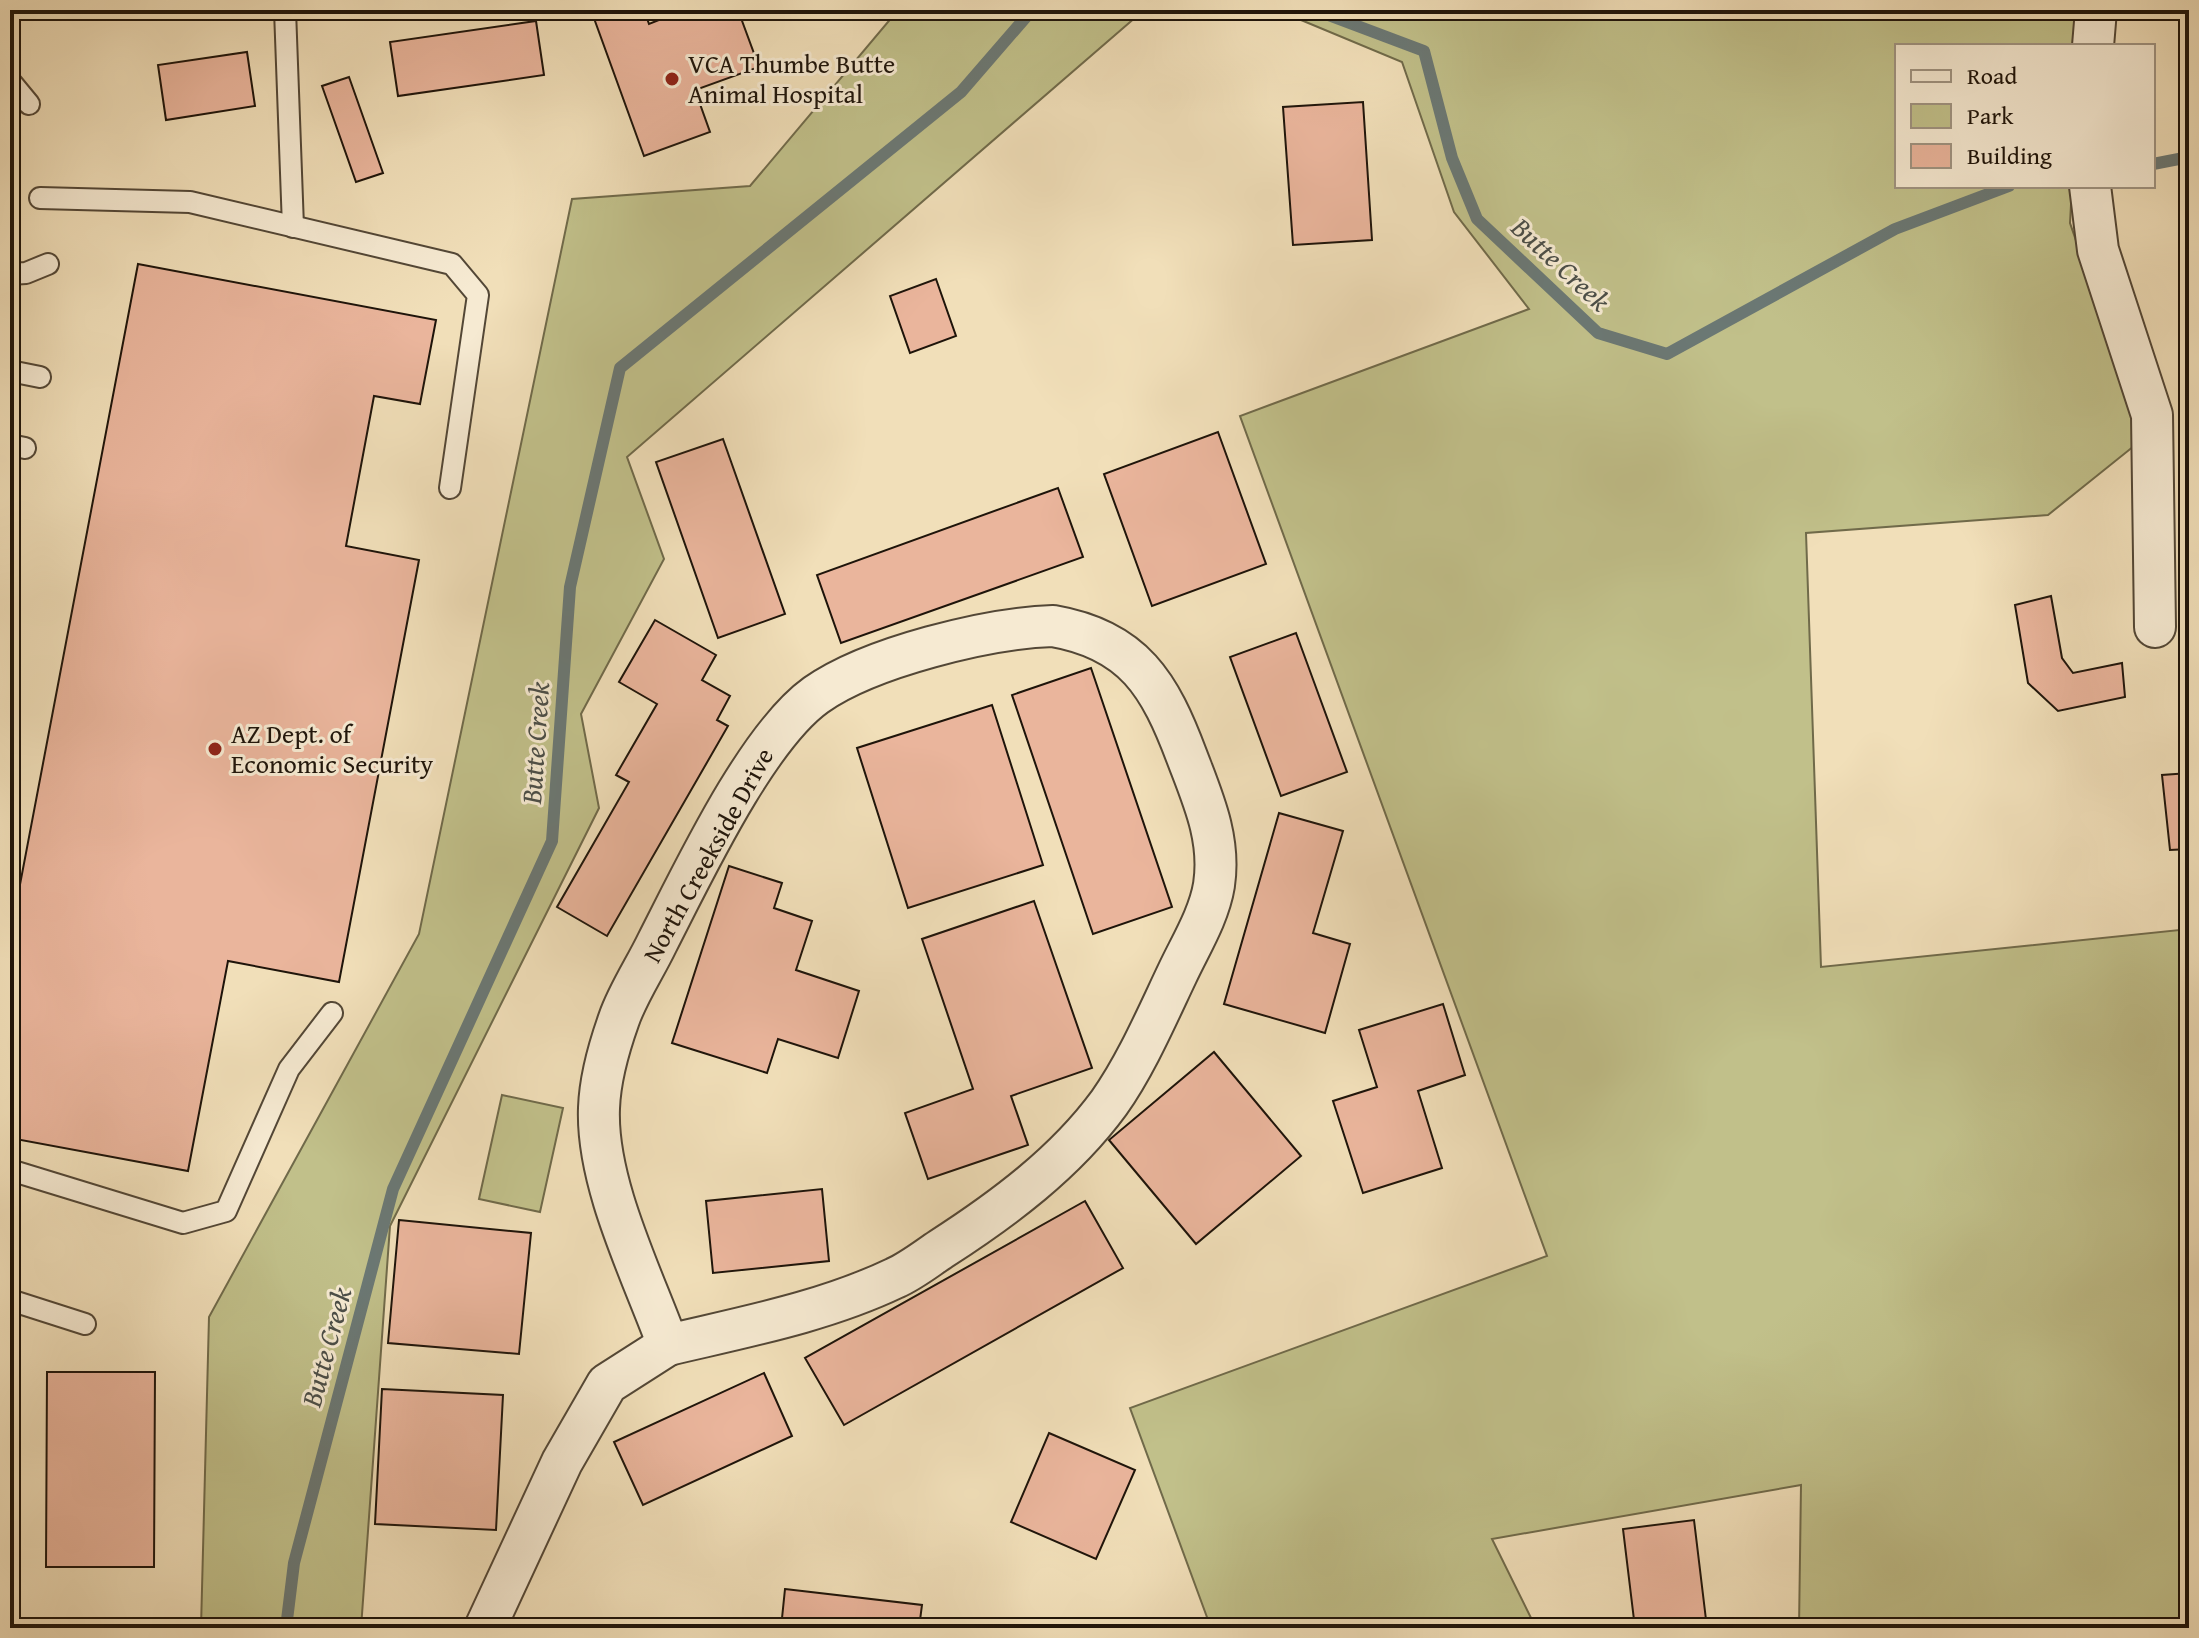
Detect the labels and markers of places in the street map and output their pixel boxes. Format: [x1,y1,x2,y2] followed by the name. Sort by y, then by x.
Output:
[688,44,895,113] place label: VCA Thumbe Butte Animal Hospital
[663,70,681,88] marker: VCA Thumbe Butte Animal Hospital
[231,714,433,783] place label: AZ Dept. of Economic Security
[206,740,224,758] marker: AZ Dept. of Economic Security

